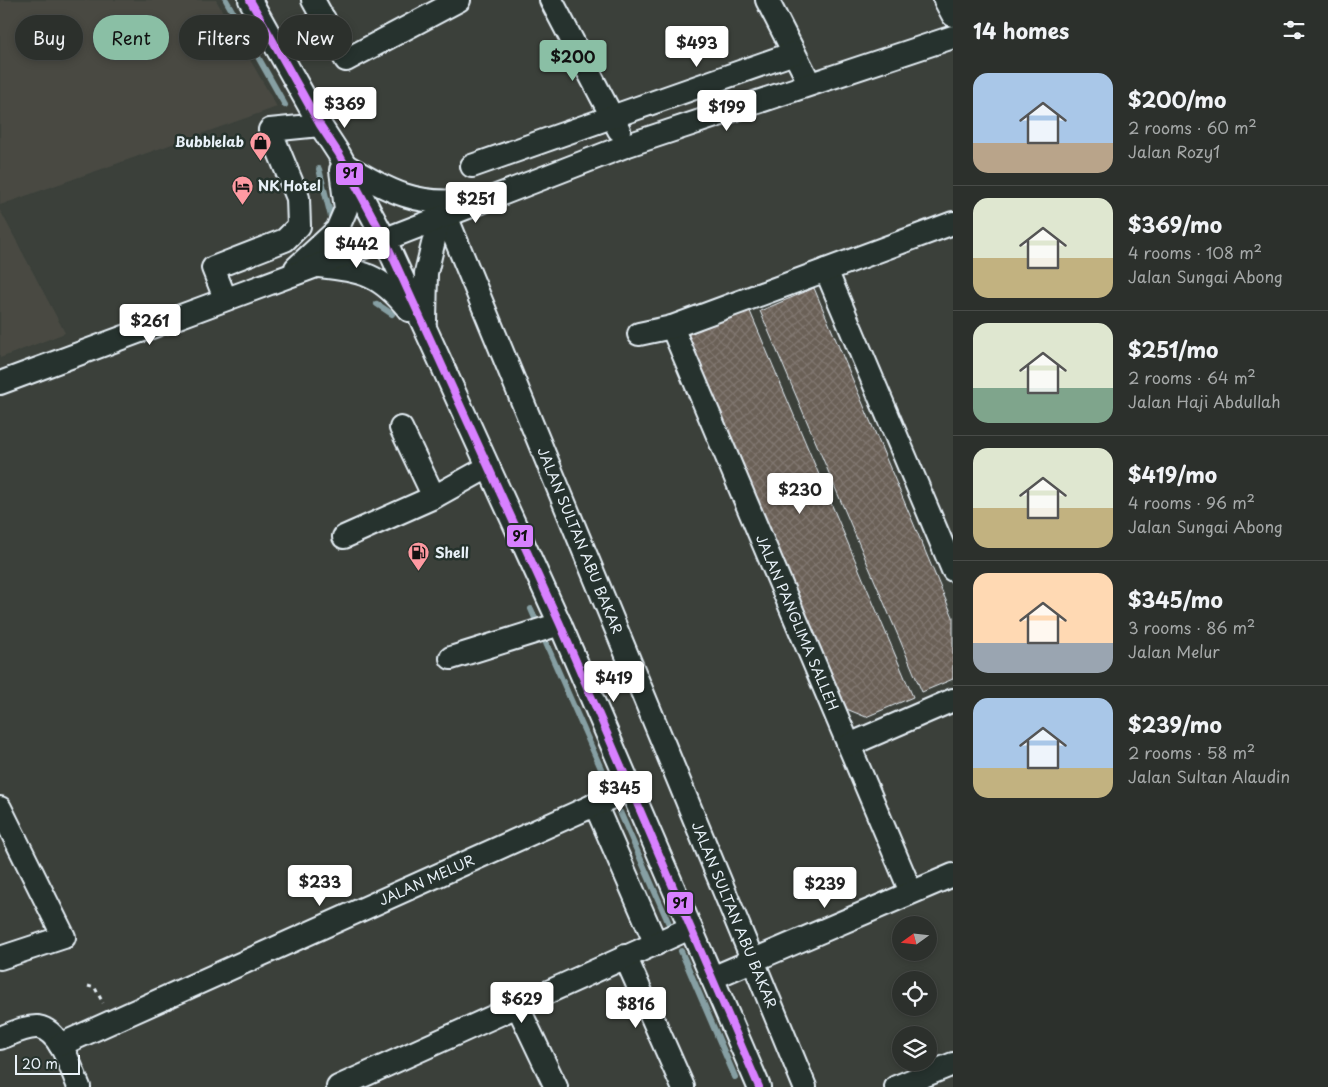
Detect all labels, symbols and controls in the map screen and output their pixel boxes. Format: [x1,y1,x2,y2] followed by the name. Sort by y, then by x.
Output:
[973,14,1069,46] text: 14 homes
[15,15,83,60] chip: Buy
[93,15,169,60] chip: Rent
[179,15,268,60] chip: Filters
[278,15,352,60] chip: New
[1280,16,1308,44] icon: filters
[667,26,727,68] pin: $493
[676,30,718,54] text: $493
[543,39,603,82] pin: $200
[551,44,595,68] text: $200
[1128,83,1226,115] text: $200/mo
[315,86,375,129] pin: $369
[697,90,757,132] pin: $199
[324,91,366,115] text: $369
[1013,93,1073,153] icon: home
[708,94,746,118] text: $199
[1128,115,1257,139] text: 2 rooms · 60 m²
[248,130,272,161] shop icon: Bubblelab
[175,131,244,152] place label: Bubblelab
[1128,139,1220,163] text: Jalan Rozy1
[335,162,364,186] line badge: 91
[342,162,358,183] text: 91
[230,174,254,205] hotel icon: NK Hotel
[258,175,321,196] place label: NK Hotel
[446,182,506,224] pin: $251
[457,186,495,210] text: $251
[1128,208,1222,240] text: $369/mo
[1013,218,1073,278] icon: home
[327,226,387,269] pin: $442
[336,231,379,255] text: $442
[1128,240,1262,264] text: 4 rooms · 108 m²
[1128,264,1283,288] text: Jalan Sungai Abong
[120,304,180,346] pin: $261
[131,308,169,332] text: $261
[1128,333,1218,365] text: $251/mo
[1013,343,1073,403] icon: home
[1128,365,1256,389] text: 2 rooms · 64 m²
[1128,389,1281,413] text: Jalan Haji Abdullah
[532,444,628,637] street label: JALAN SULTAN ABU BAKAR
[1128,458,1217,490] text: $419/mo
[1013,468,1073,528] icon: home
[770,472,830,515] pin: $230
[778,477,822,501] text: $230
[1128,490,1255,514] text: 4 rooms · 96 m²
[1128,514,1283,538] text: Jalan Sungai Abong
[506,524,534,548] line badge: 91
[512,525,528,546] text: 91
[751,531,844,714] street label: JALAN PANGLIMA SALLEH
[407,541,431,572] fuel station icon: Shell
[435,542,469,563] place label: Shell
[1128,583,1223,615] text: $345/mo
[1013,593,1073,653] icon: home
[1128,615,1255,639] text: 3 rooms · 86 m²
[1128,639,1220,663] text: Jalan Melur
[584,660,644,703] pin: $419
[595,665,633,689] text: $419
[1128,708,1222,740] text: $239/mo
[1013,718,1073,778] icon: home
[1128,740,1255,764] text: 2 rooms · 58 m²
[1128,764,1290,788] text: Jalan Sultan Alaudin
[590,770,650,813] pin: $345
[599,775,641,799] text: $345
[687,818,782,1011] street label: JALAN SULTAN ABU BAKAR
[375,849,478,911] street label: JALAN MELUR
[290,864,350,907] pin: $233
[795,866,855,909] pin: $239
[299,869,341,893] text: $233
[804,871,846,895] text: $239
[666,891,694,915] line badge: 91
[672,892,688,913] text: 91
[892,916,938,961] north arrow
[892,916,937,1071] map controls
[892,971,937,1016] button: locate
[492,982,552,1024] pin: $629
[501,986,543,1010] text: $629
[606,986,666,1029] pin: $816
[617,991,655,1015] text: $816
[892,1026,937,1071] button: layers
[15,1052,80,1075] scale bar
[22,1053,58,1074] text: 20 m

